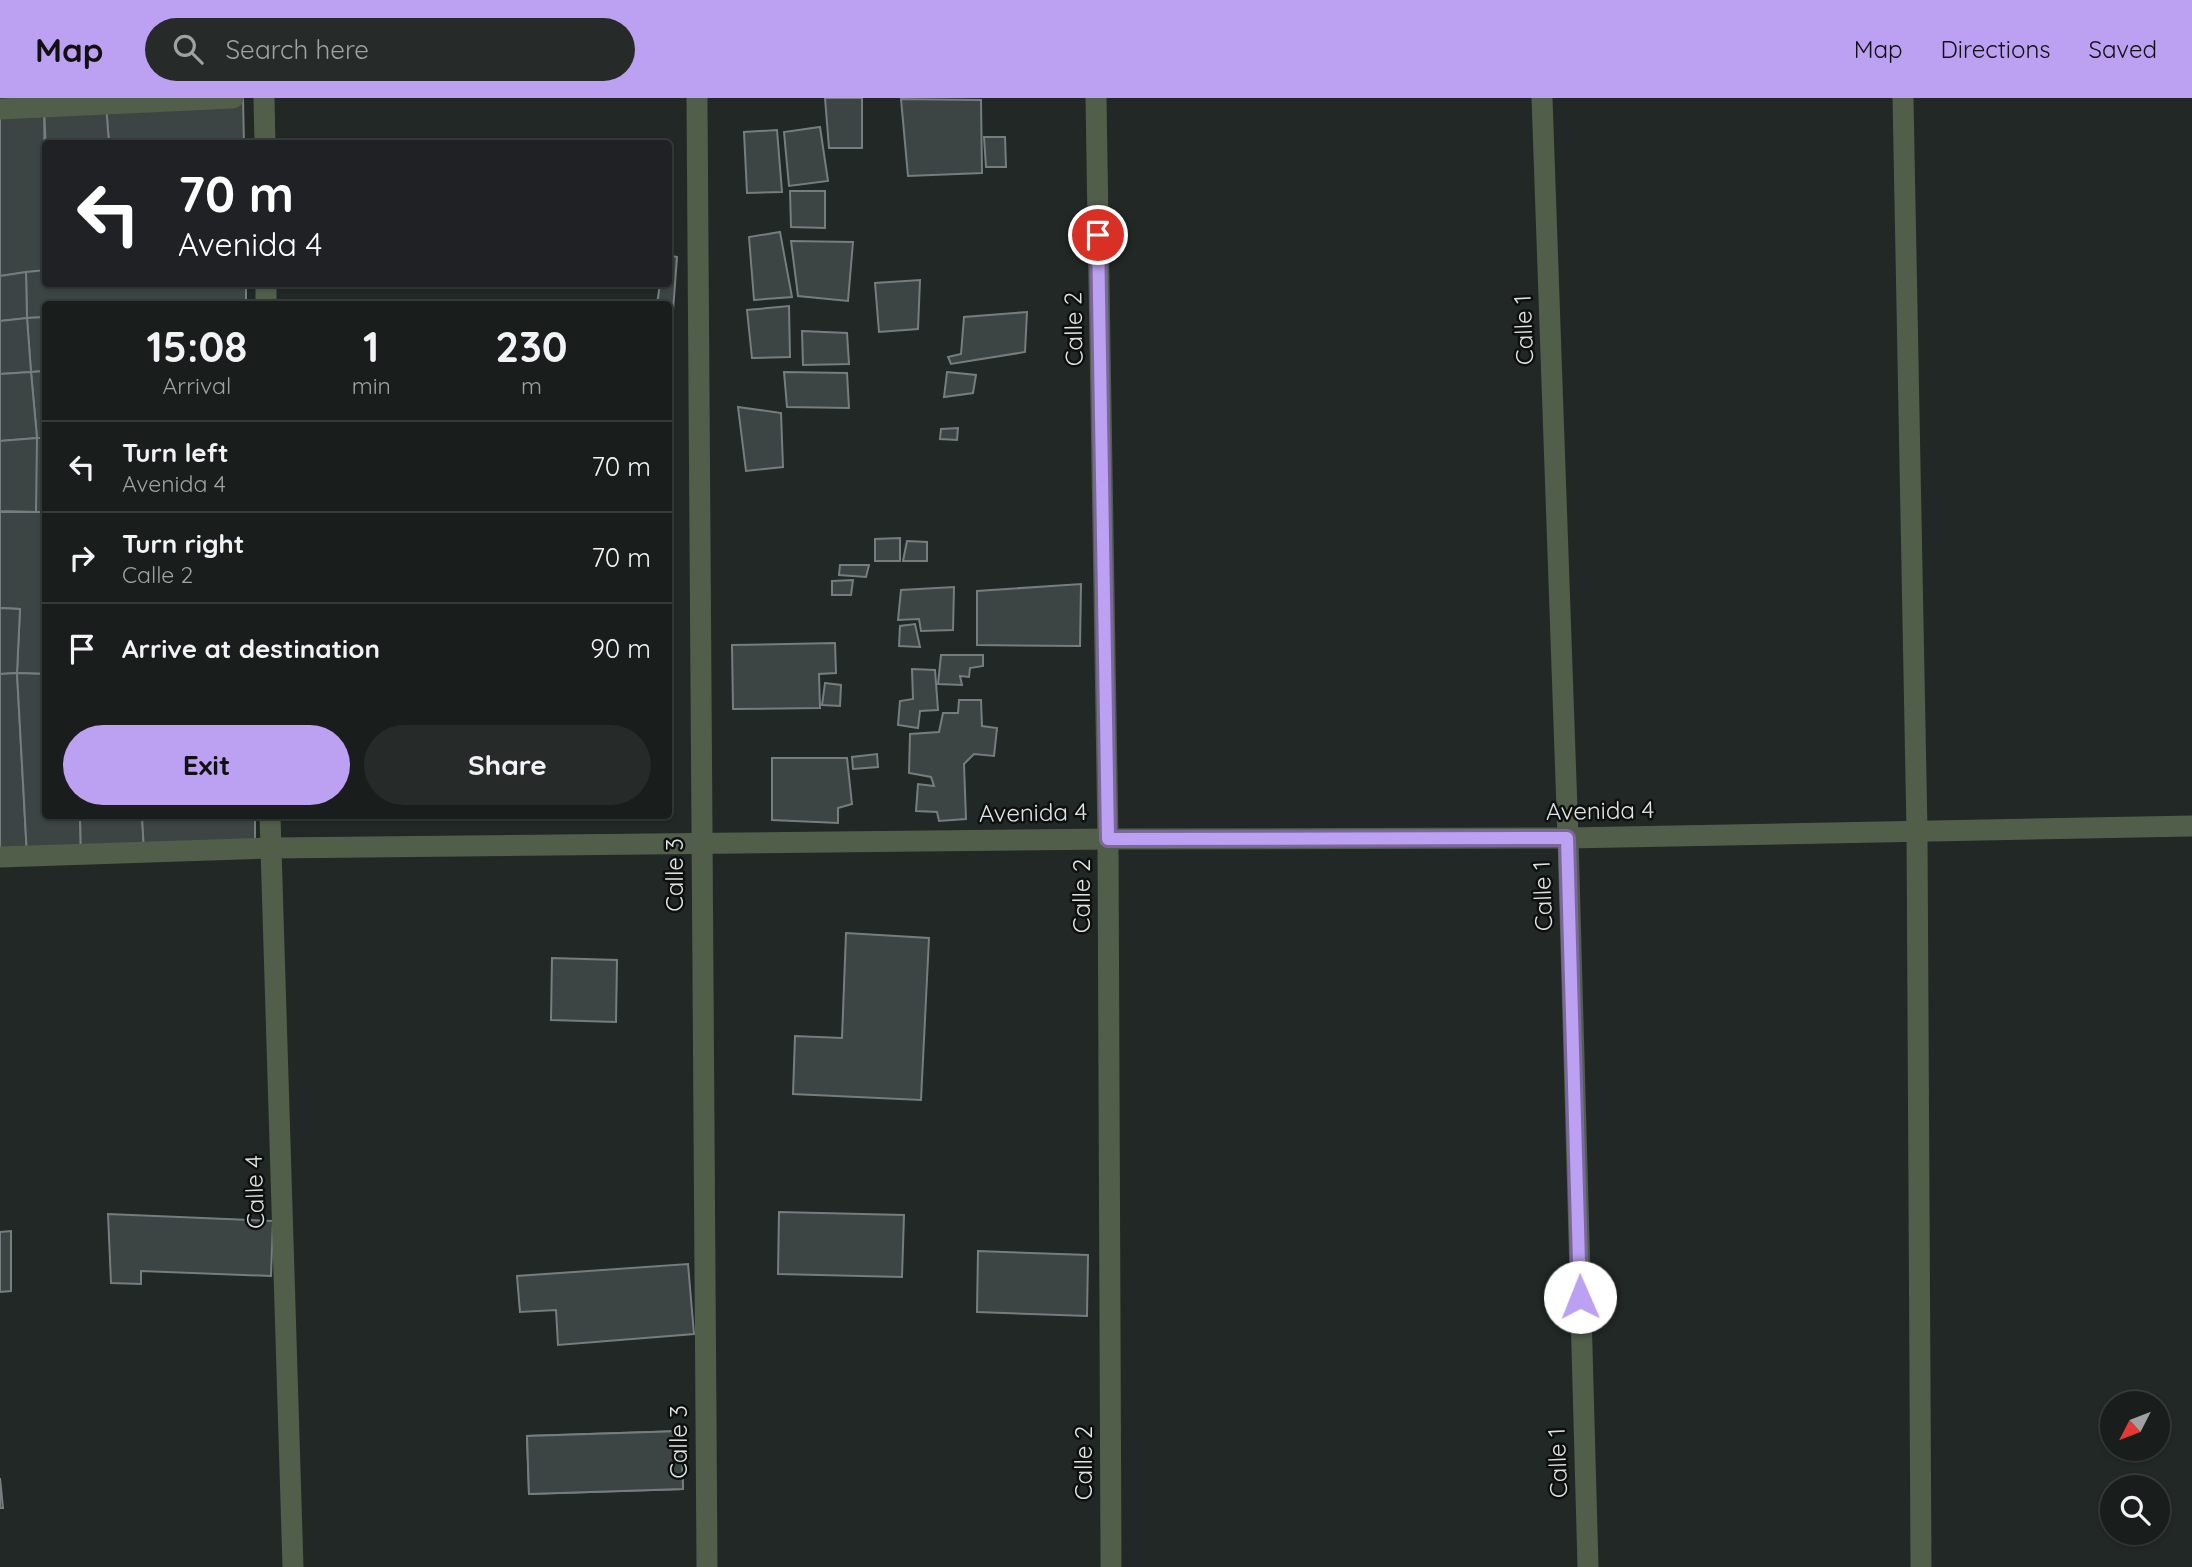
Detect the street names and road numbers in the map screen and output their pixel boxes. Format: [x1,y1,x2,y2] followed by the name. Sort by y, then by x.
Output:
[1057,292,1089,366] street label: Calle 2
[1507,295,1539,366] street label: Calle 1
[1546,794,1654,826] street label: Avenida 4
[979,796,1087,828] street label: Avenida 4
[659,838,689,912] street label: Calle 3
[1066,859,1096,933] street label: Calle 2
[1526,861,1558,932] street label: Calle 1
[238,1155,270,1229] street label: Calle 4
[663,1405,693,1479] street label: Calle 3
[1068,1426,1098,1500] street label: Calle 2
[1541,1428,1573,1499] street label: Calle 1

